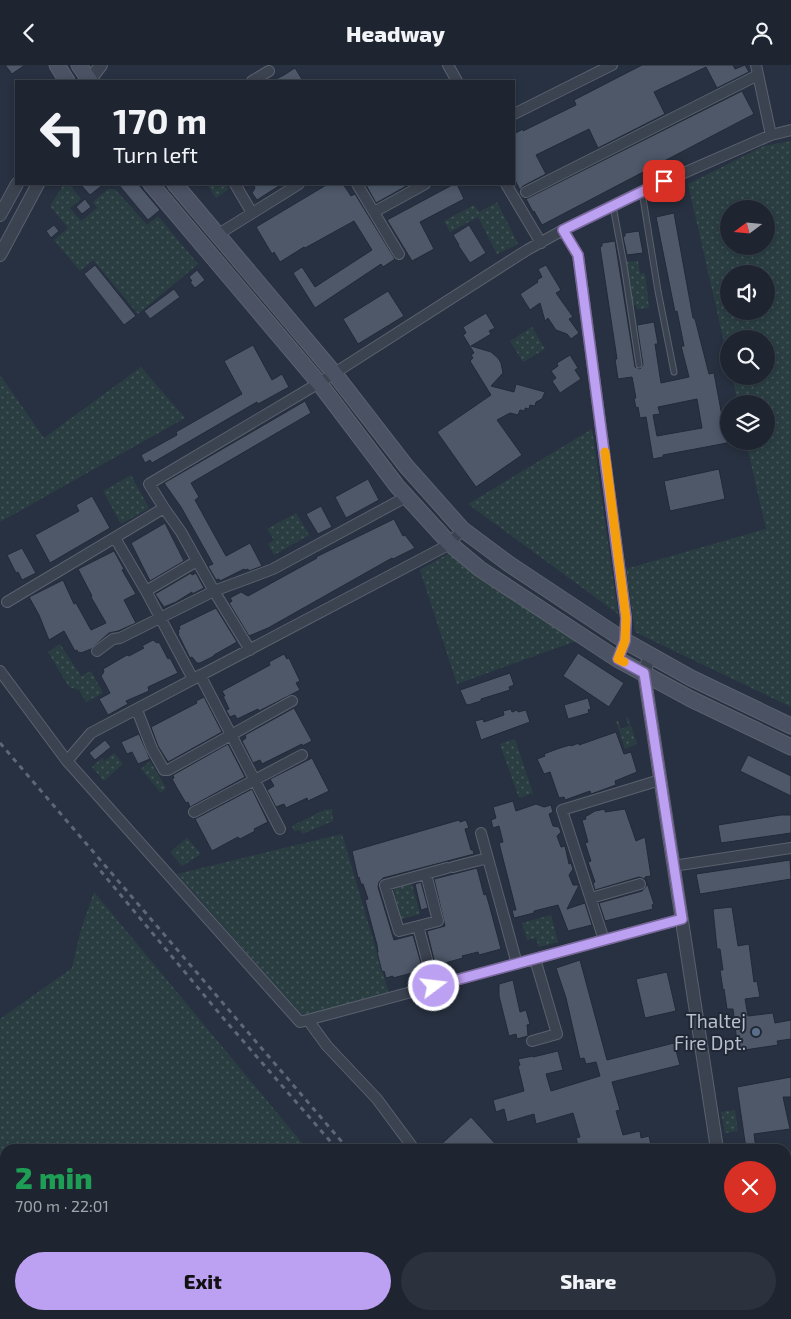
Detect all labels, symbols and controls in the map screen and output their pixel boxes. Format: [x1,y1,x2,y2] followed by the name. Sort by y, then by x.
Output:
[15,19,43,47] icon: back
[748,19,776,47] icon: person
[346,20,445,46] text: Headway
[113,99,207,141] text: 170 m
[30,100,95,165] icon: left
[113,141,198,167] text: Turn left
[643,160,685,202] pin
[650,167,678,195] icon: arrive
[720,200,775,255] north arrow
[720,200,775,450] map controls
[720,265,775,320] button: sound
[720,330,775,385] button: search
[720,395,775,450] button: layers
[407,959,459,1011] position arrow
[674,1009,746,1054] place label: Thaltej Fire Dpt.
[750,1026,762,1038] marker: Thaltej Fire Dpt.
[15,1159,93,1195] text: 2 min
[724,1161,776,1213] button: close
[15,1196,109,1215] text: 700 m · 22:01
[15,1252,391,1310] button: Exit
[401,1252,776,1310] button: Share

